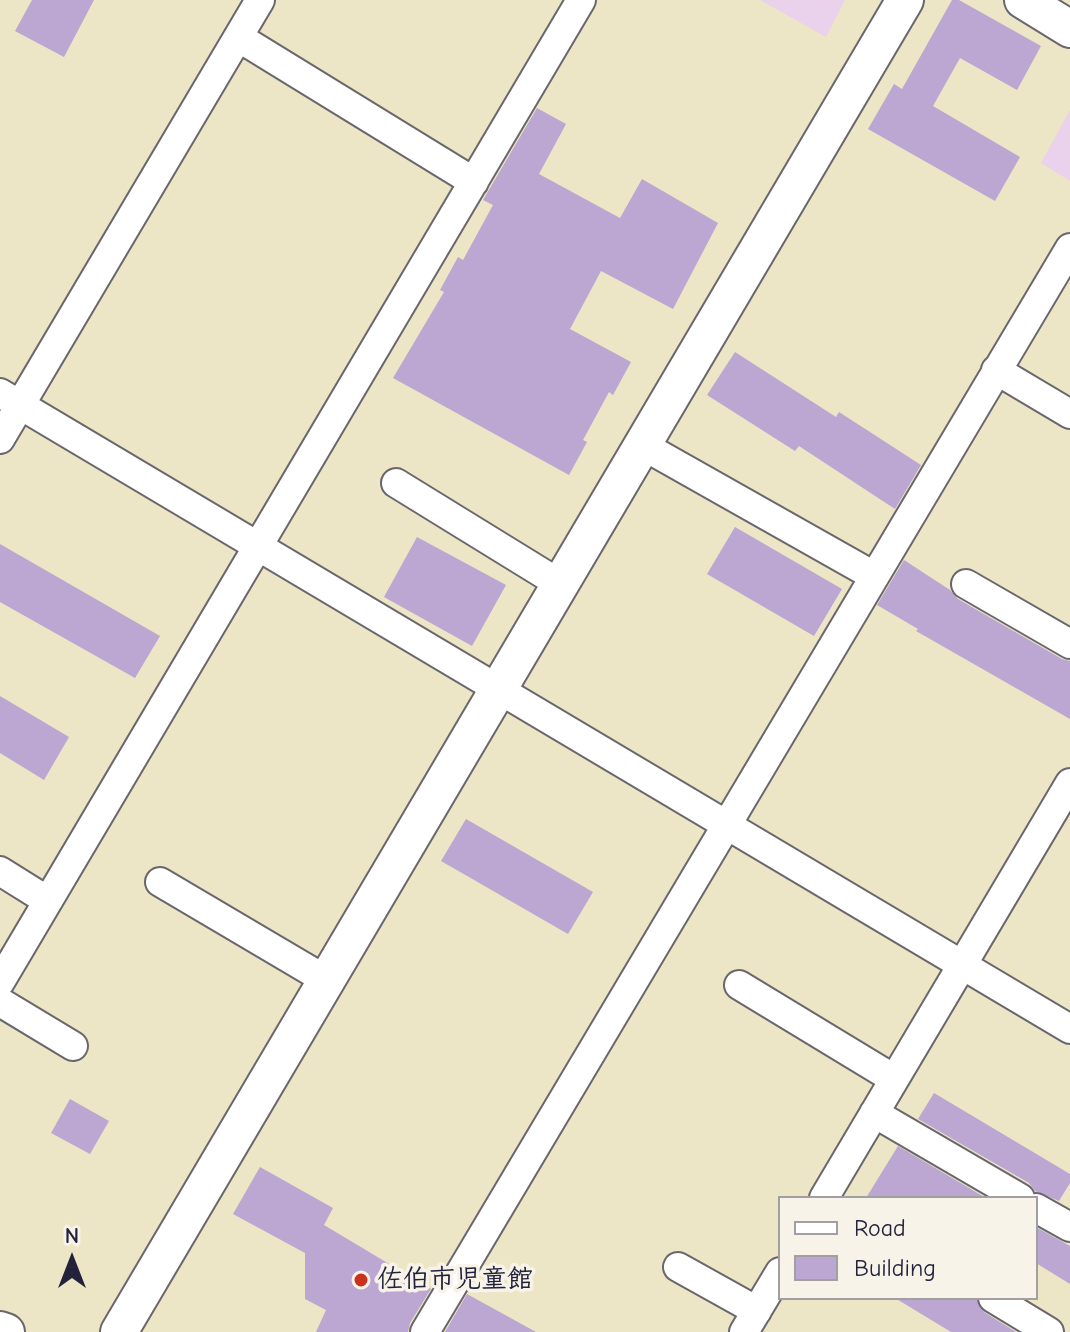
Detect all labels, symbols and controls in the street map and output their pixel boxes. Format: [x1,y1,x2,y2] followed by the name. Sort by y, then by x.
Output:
[778,1196,1038,1300] legend
[854,1214,906,1242] text: Road
[32,1220,112,1300] north arrow
[65,1223,79,1249] text: N
[854,1254,936,1282] text: Building
[377,1264,533,1296] place label: 佐伯市児童館
[352,1271,370,1289] marker: 佐伯市児童館

